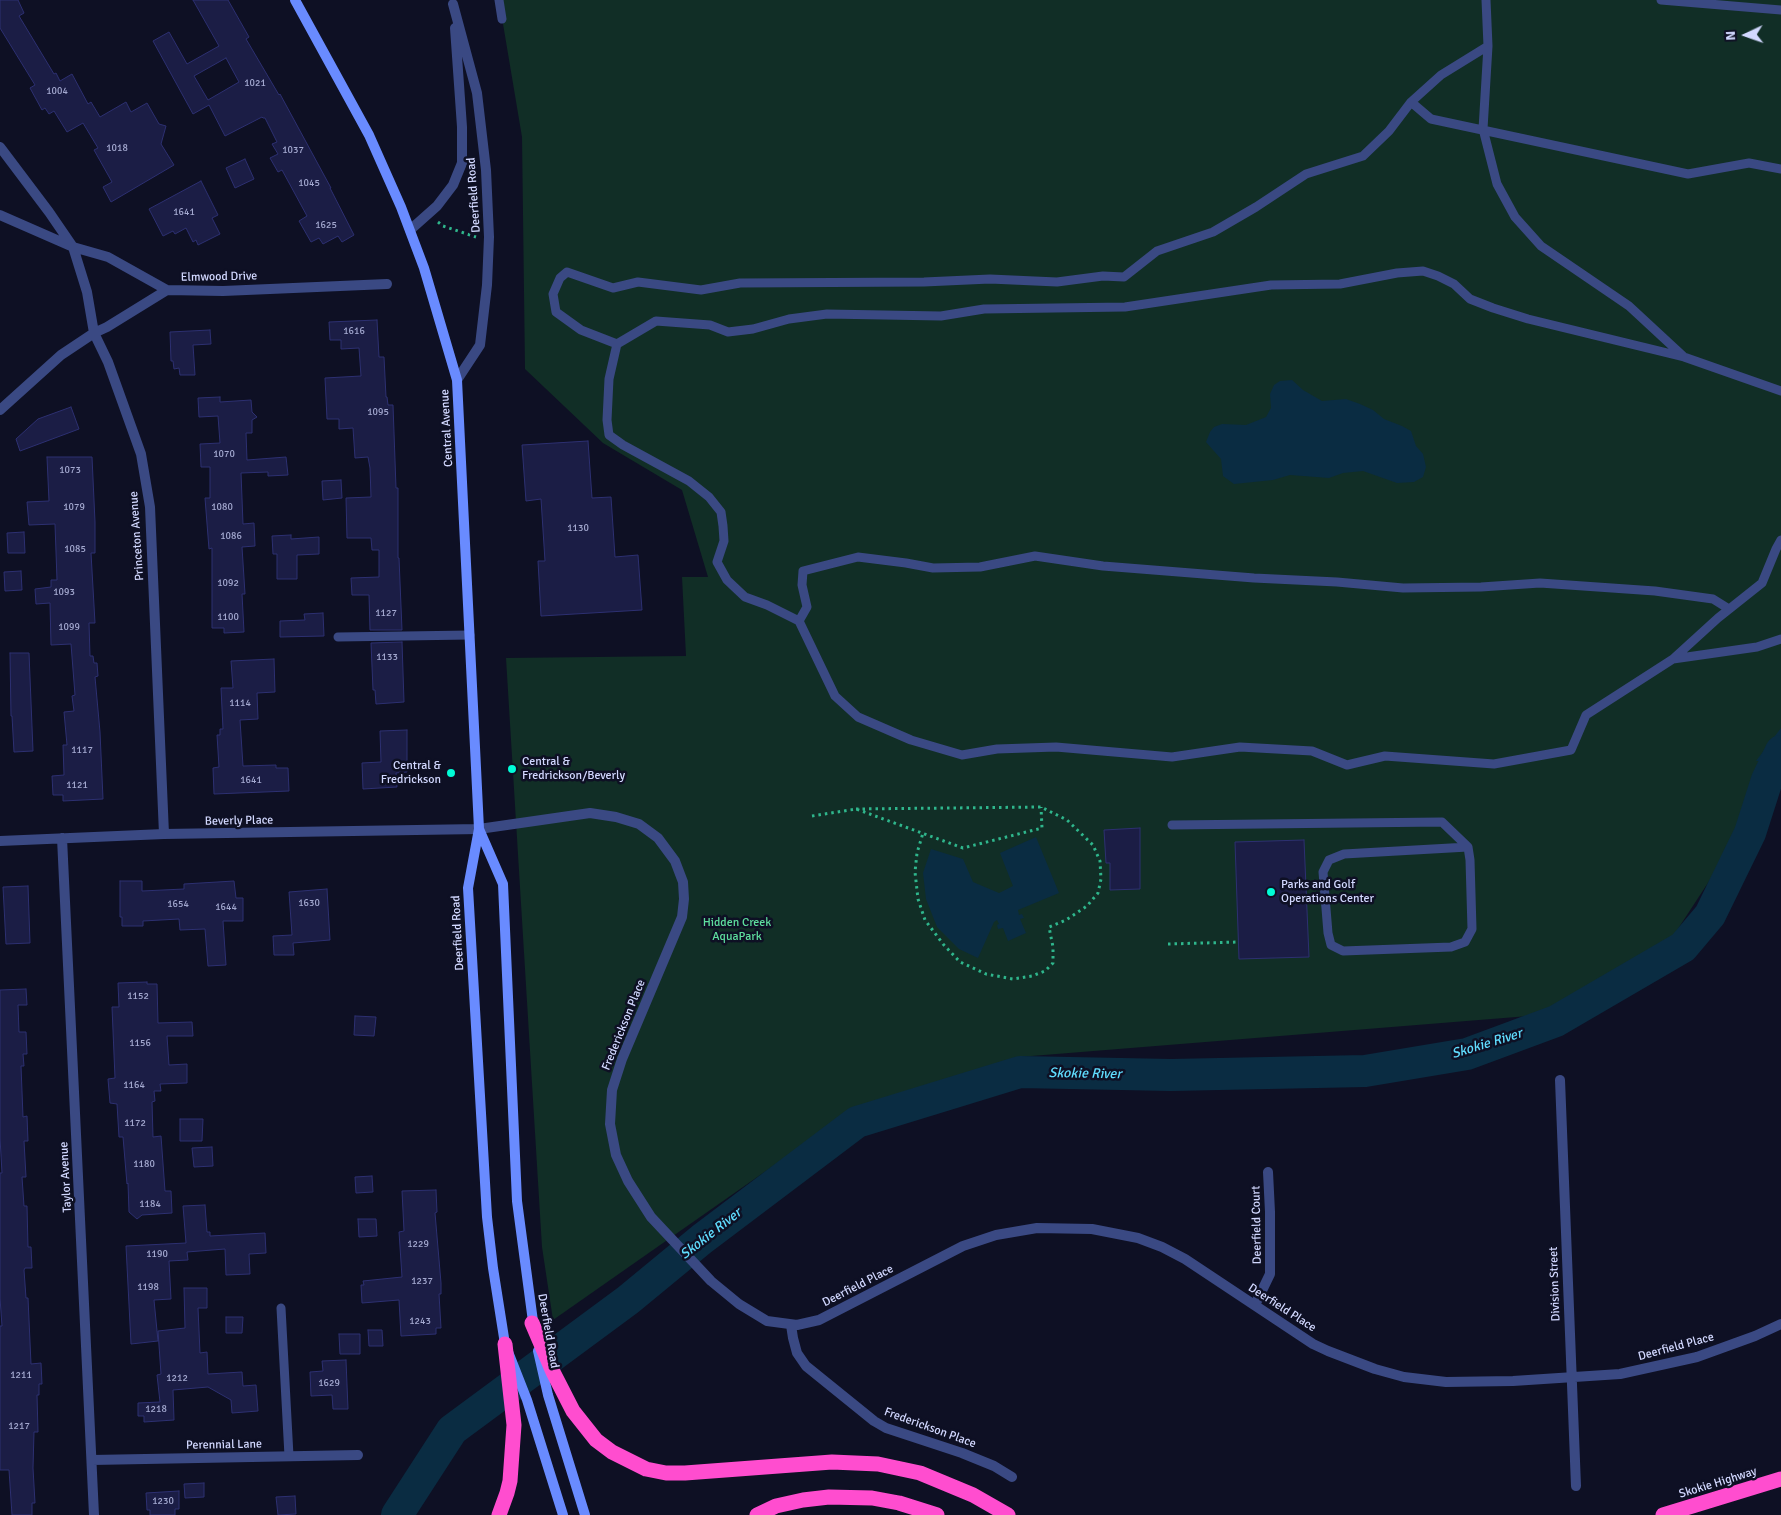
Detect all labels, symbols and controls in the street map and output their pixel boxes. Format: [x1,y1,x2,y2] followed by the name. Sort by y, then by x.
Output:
[1721,10,1771,60] north arrow
[1722,30,1739,41] text: N
[244,77,266,89] house number: 1021
[46,85,68,97] house number: 1004
[106,142,128,154] house number: 1018
[282,144,304,156] house number: 1037
[464,157,484,233] street label: Deerfield Road
[298,177,320,189] house number: 1045
[173,206,195,218] house number: 1641
[315,219,337,231] house number: 1625
[181,269,257,285] street label: Elmwood Drive
[343,325,365,337] house number: 1616
[438,389,456,467] street label: Central Avenue
[367,406,389,418] house number: 1095
[213,448,235,460] house number: 1070
[59,464,81,476] house number: 1073
[127,491,147,581] street label: Princeton Avenue
[63,501,85,513] house number: 1079
[211,501,233,513] house number: 1080
[567,522,589,534] house number: 1130
[220,530,242,542] house number: 1086
[64,543,86,555] house number: 1085
[217,577,239,589] house number: 1092
[53,586,75,598] house number: 1093
[375,607,397,619] house number: 1127
[217,611,239,623] house number: 1100
[58,621,80,633] house number: 1099
[376,651,398,663] house number: 1133
[229,697,251,709] house number: 1114
[71,744,93,756] house number: 1117
[522,755,625,783] place label: Central & Fredrickson/Beverly
[381,759,441,787] place label: Central & Fredrickson
[506,763,518,775] marker: Central & Fredrickson/Beverly
[445,767,457,779] marker: Central & Fredrickson
[240,774,262,786] house number: 1641
[66,779,88,791] house number: 1121
[205,813,273,829] street label: Beverly Place
[1281,878,1374,906] place label: Parks and Golf Operations Center
[1265,886,1277,898] marker: Parks and Golf Operations Center
[449,895,467,971] street label: Deerfield Road
[298,897,320,909] house number: 1630
[167,898,189,910] house number: 1654
[215,901,237,913] house number: 1644
[703,916,771,944] park label: Hidden Creek AquaPark
[599,977,649,1073] street label: Frederickson Place
[127,990,149,1002] house number: 1152
[1450,1025,1524,1063] water label: Skokie River
[129,1037,151,1049] house number: 1156
[1048,1065,1122,1083] water label: Skokie River
[123,1079,145,1091] house number: 1164
[124,1117,146,1129] house number: 1172
[57,1141,75,1213] street label: Taylor Avenue
[133,1158,155,1170] house number: 1180
[1249,1185,1265,1265] street label: Deerfield Court
[139,1198,161,1210] house number: 1184
[677,1205,745,1263] water label: Skokie River
[407,1238,429,1250] house number: 1229
[1547,1246,1563,1322] street label: Division Street
[146,1248,168,1260] house number: 1190
[820,1262,896,1310] street label: Deerfield Place
[411,1275,433,1287] house number: 1237
[137,1281,159,1293] house number: 1198
[1245,1281,1319,1335] street label: Deerfield Place
[534,1292,562,1370] street label: Deerfield Road
[409,1315,431,1327] house number: 1243
[1636,1330,1716,1364] street label: Deerfield Place
[10,1369,32,1381] house number: 1211
[166,1372,188,1384] house number: 1212
[318,1377,340,1389] house number: 1629
[145,1403,167,1415] house number: 1218
[882,1405,978,1451] street label: Frederickson Place
[8,1420,30,1432] house number: 1217
[186,1437,262,1453] street label: Perennial Lane
[1677,1464,1759,1502] street label: Skokie Highway
[152,1495,174,1507] house number: 1230

